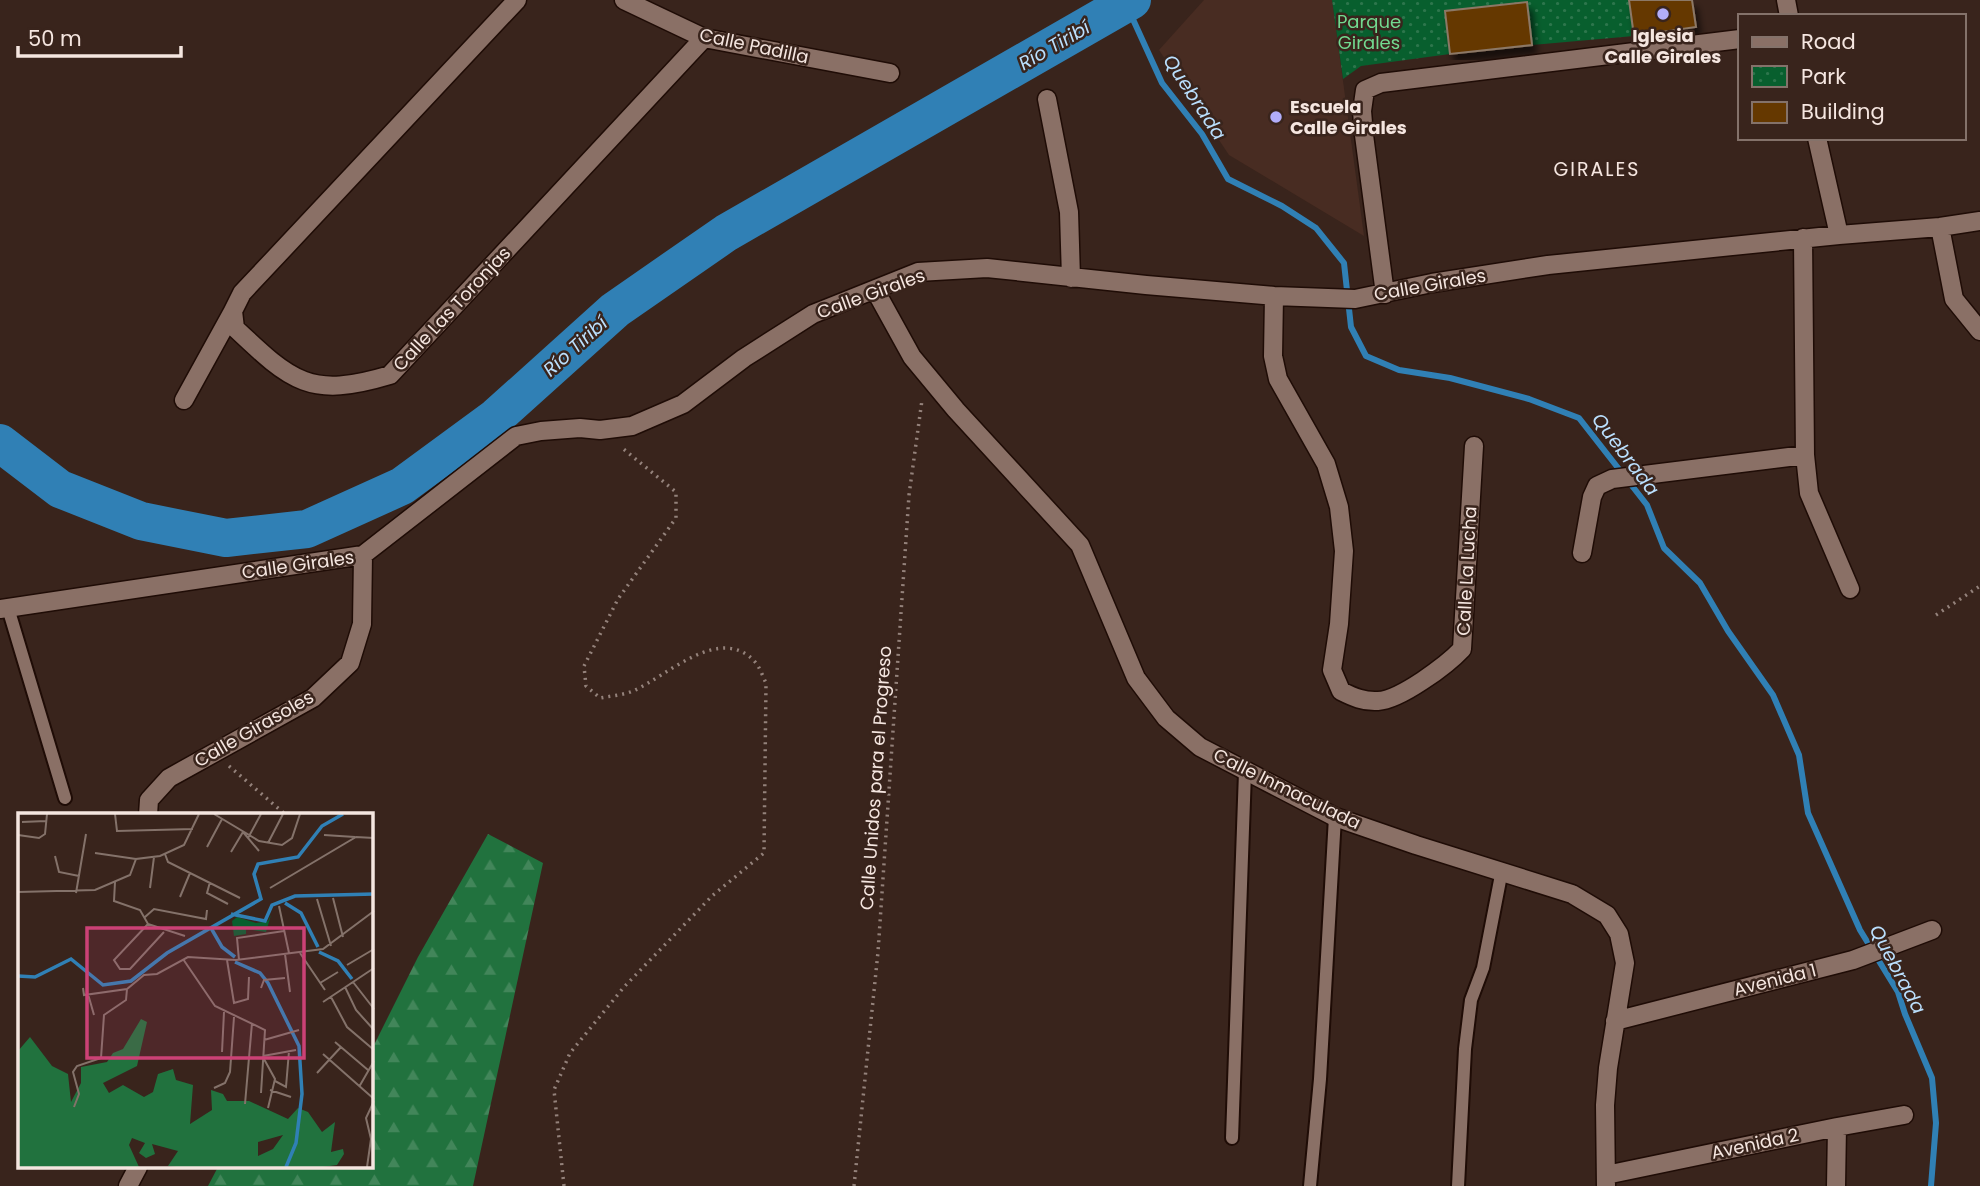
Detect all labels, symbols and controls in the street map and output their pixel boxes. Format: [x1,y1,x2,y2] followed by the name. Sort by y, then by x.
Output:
[1655,6,1671,22] marker: Iglesia Calle Girales
[1337,9,1401,55] park label: Parque Girales
[18,14,180,58] scale bar
[1014,14,1096,77] water label: Río Tiribí
[1738,14,1966,140] legend
[697,22,811,69] street label: Calle Padilla
[1605,23,1721,69] place label: Iglesia Calle Girales
[28,24,82,53] text: 50 m
[1801,27,1856,56] text: Road
[1157,49,1233,146] water label: Quebrada
[1801,62,1846,91] text: Park
[1290,94,1407,140] place label: Escuela Calle Girales
[1801,97,1885,126] text: Building
[1268,109,1284,125] marker: Escuela Calle Girales
[1554,156,1640,183] district label: GIRALES
[387,241,516,376] street label: Calle Las Toronjas
[813,262,928,325] street label: Calle Girales
[1372,262,1488,307] street label: Calle Girales
[537,309,614,383] water label: Río Tiribí
[1586,407,1666,501] water label: Quebrada
[1451,506,1482,636] street label: Calle La Lucha
[240,544,356,585] street label: Calle Girales
[854,645,897,911] street label: Calle Unidos para el Progreso
[189,684,318,773] street label: Calle Girasoles
[1209,742,1365,835] street label: Calle Inmaculada
[18,813,373,1168] inset map
[1863,920,1932,1019] water label: Quebrada
[1731,957,1819,1002] street label: Avenida 1
[1709,1122,1801,1165] street label: Avenida 2

